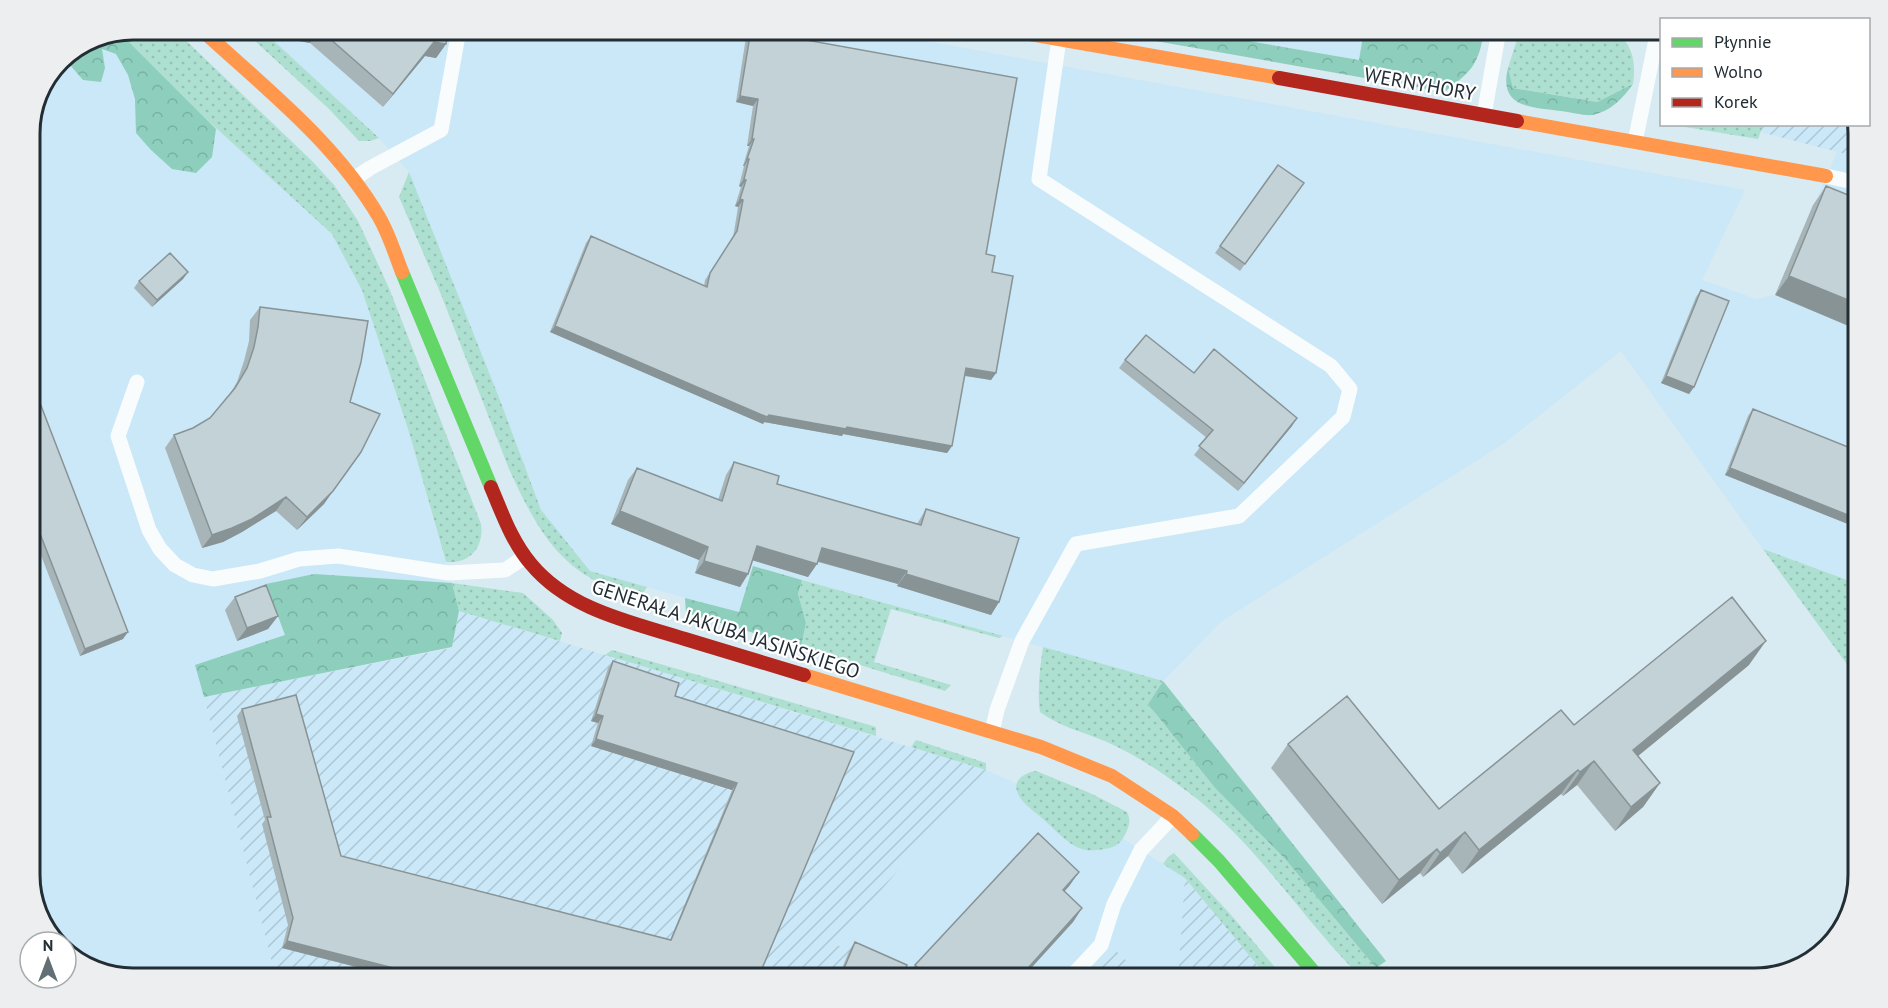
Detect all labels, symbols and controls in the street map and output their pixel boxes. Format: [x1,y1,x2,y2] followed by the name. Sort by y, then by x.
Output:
[1660,18,1870,126] legend
[1714,30,1771,53] text: Płynnie
[1714,60,1763,83] text: Wolno
[1362,61,1479,107] street label: WERNYHORY
[1714,90,1758,113] text: Korek
[589,573,863,685] street label: GENERAŁA JAKUBA JASIŃSKIEGO
[18,930,78,990] north arrow
[43,935,53,955] text: N

